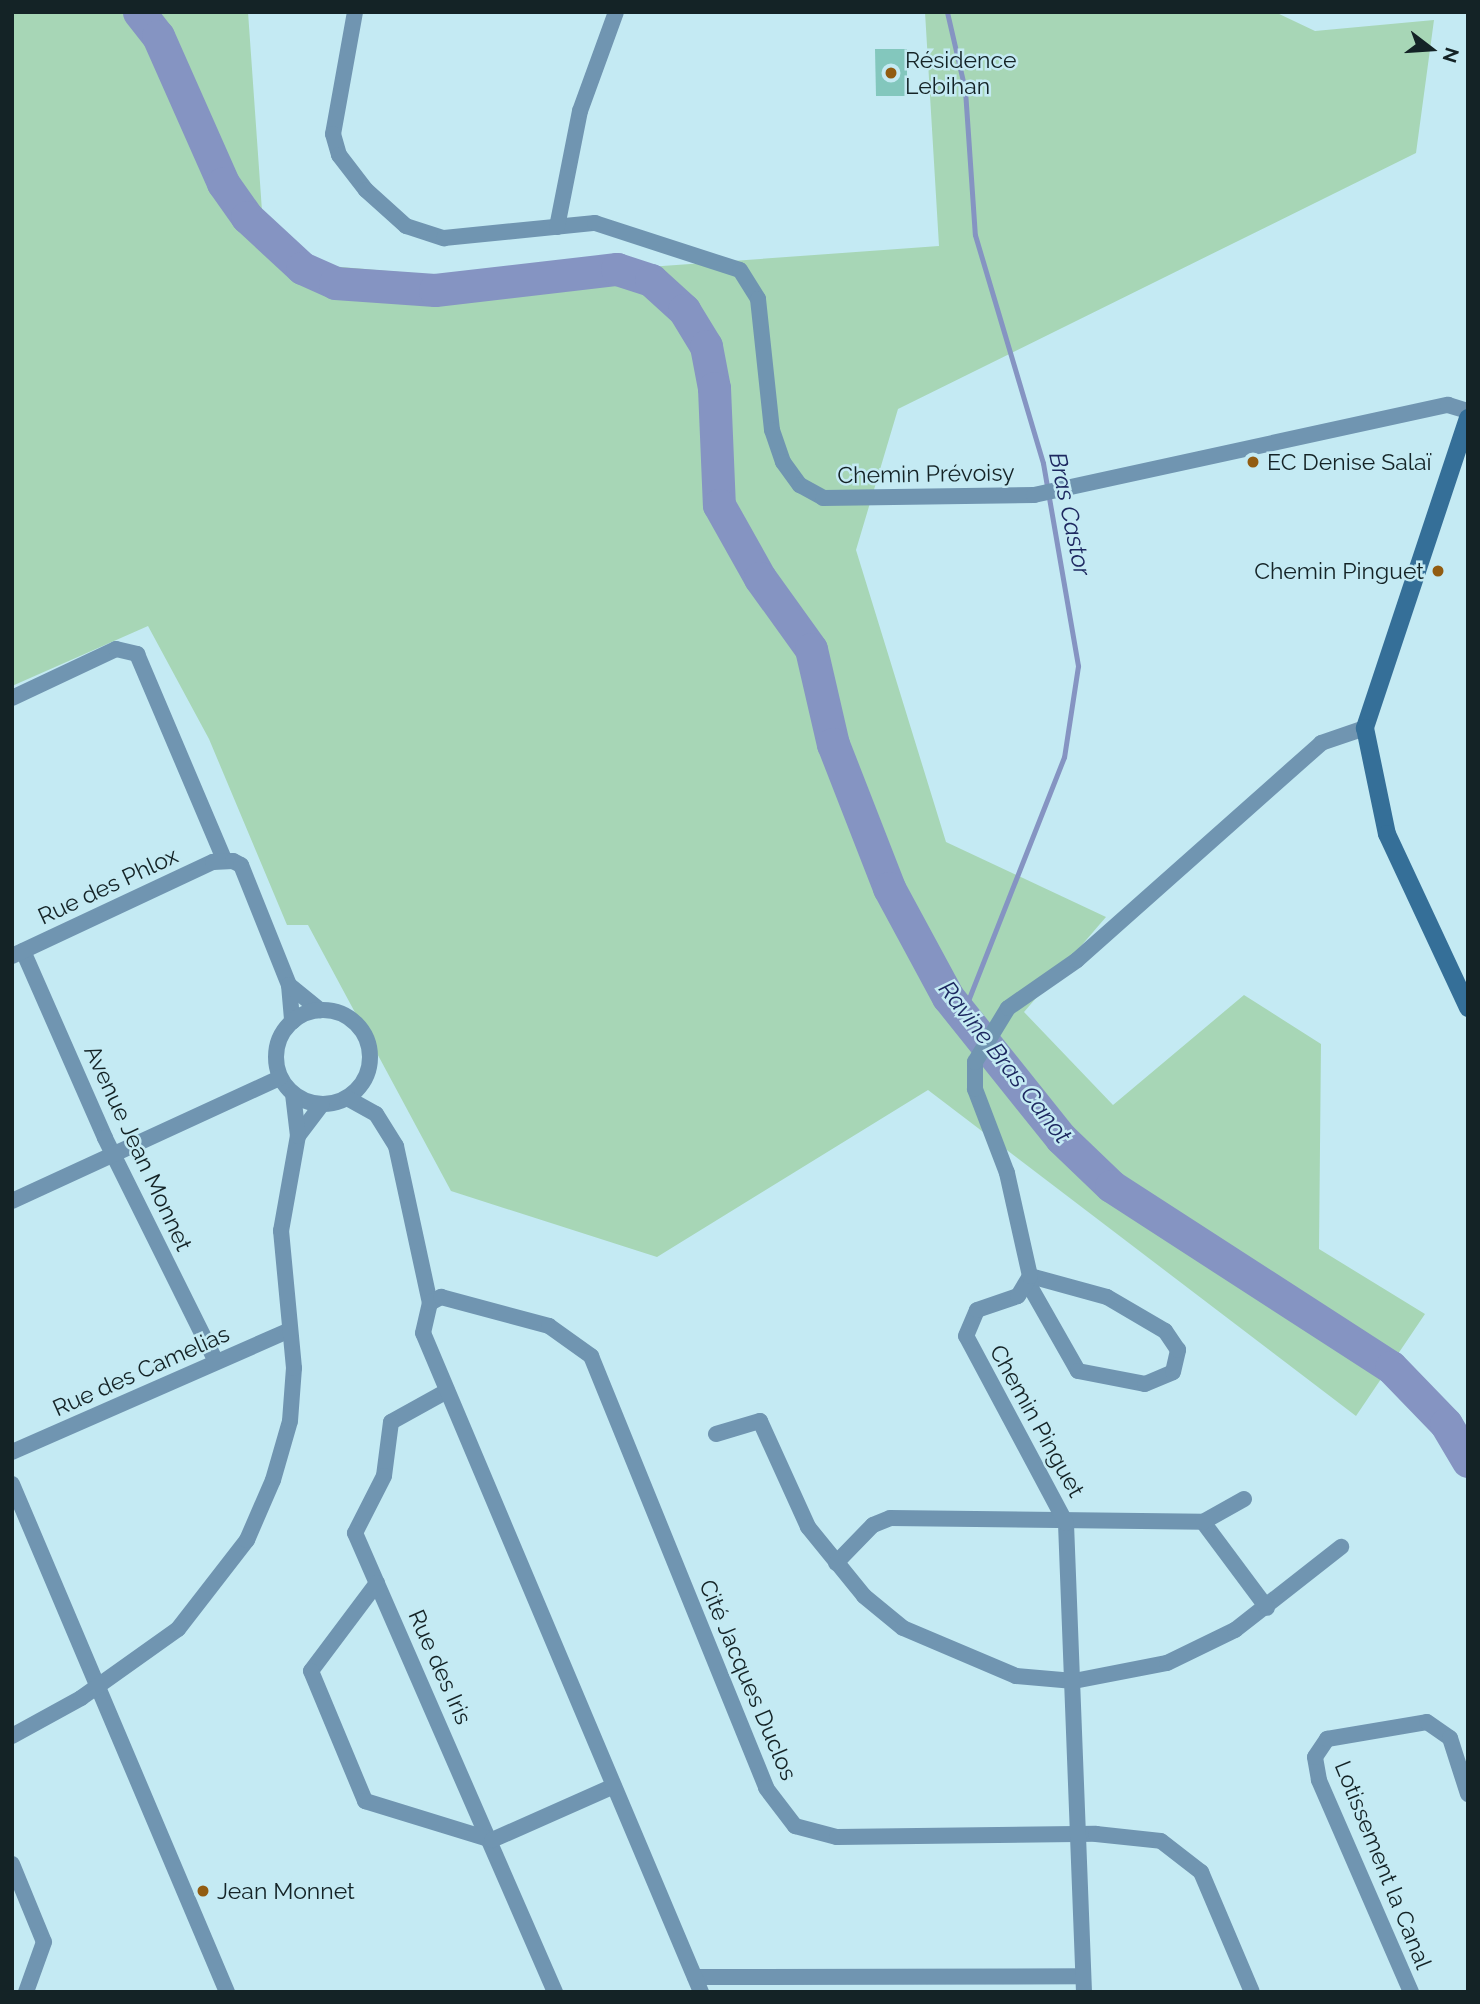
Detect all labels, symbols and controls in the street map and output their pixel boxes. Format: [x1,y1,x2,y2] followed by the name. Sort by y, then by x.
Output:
[1396,14,1466,84] north arrow
[1438,45,1464,65] text: N
[905,46,1016,100] place label: Résidence Lebihan
[883,65,899,81] marker: Résidence Lebihan
[1267,448,1431,476] place label: EC Denise Salaï
[1043,450,1097,578] water label: Bras Castor
[1245,454,1261,470] marker: EC Denise Salaï
[837,459,1015,489] street label: Chemin Prévoisy
[1254,557,1424,585] place label: Chemin Pinguet
[1430,563,1446,579] marker: Chemin Pinguet
[34,842,182,930] street label: Rue des Phlox
[933,975,1077,1149] water label: Ravine Bras Canot
[78,1041,198,1255] street label: Avenue Jean Monnet
[48,1320,234,1422] street label: Rue des Camelias
[984,1340,1090,1502] street label: Chemin Pinguet
[693,1575,803,1785] street label: Cité Jacques Duclos
[402,1605,478,1729] street label: Rue des Iris
[1329,1757,1437,1973] street label: Lotissement la Canal
[217,1877,355,1905] place label: Jean Monnet
[195,1883,211,1899] marker: Jean Monnet

